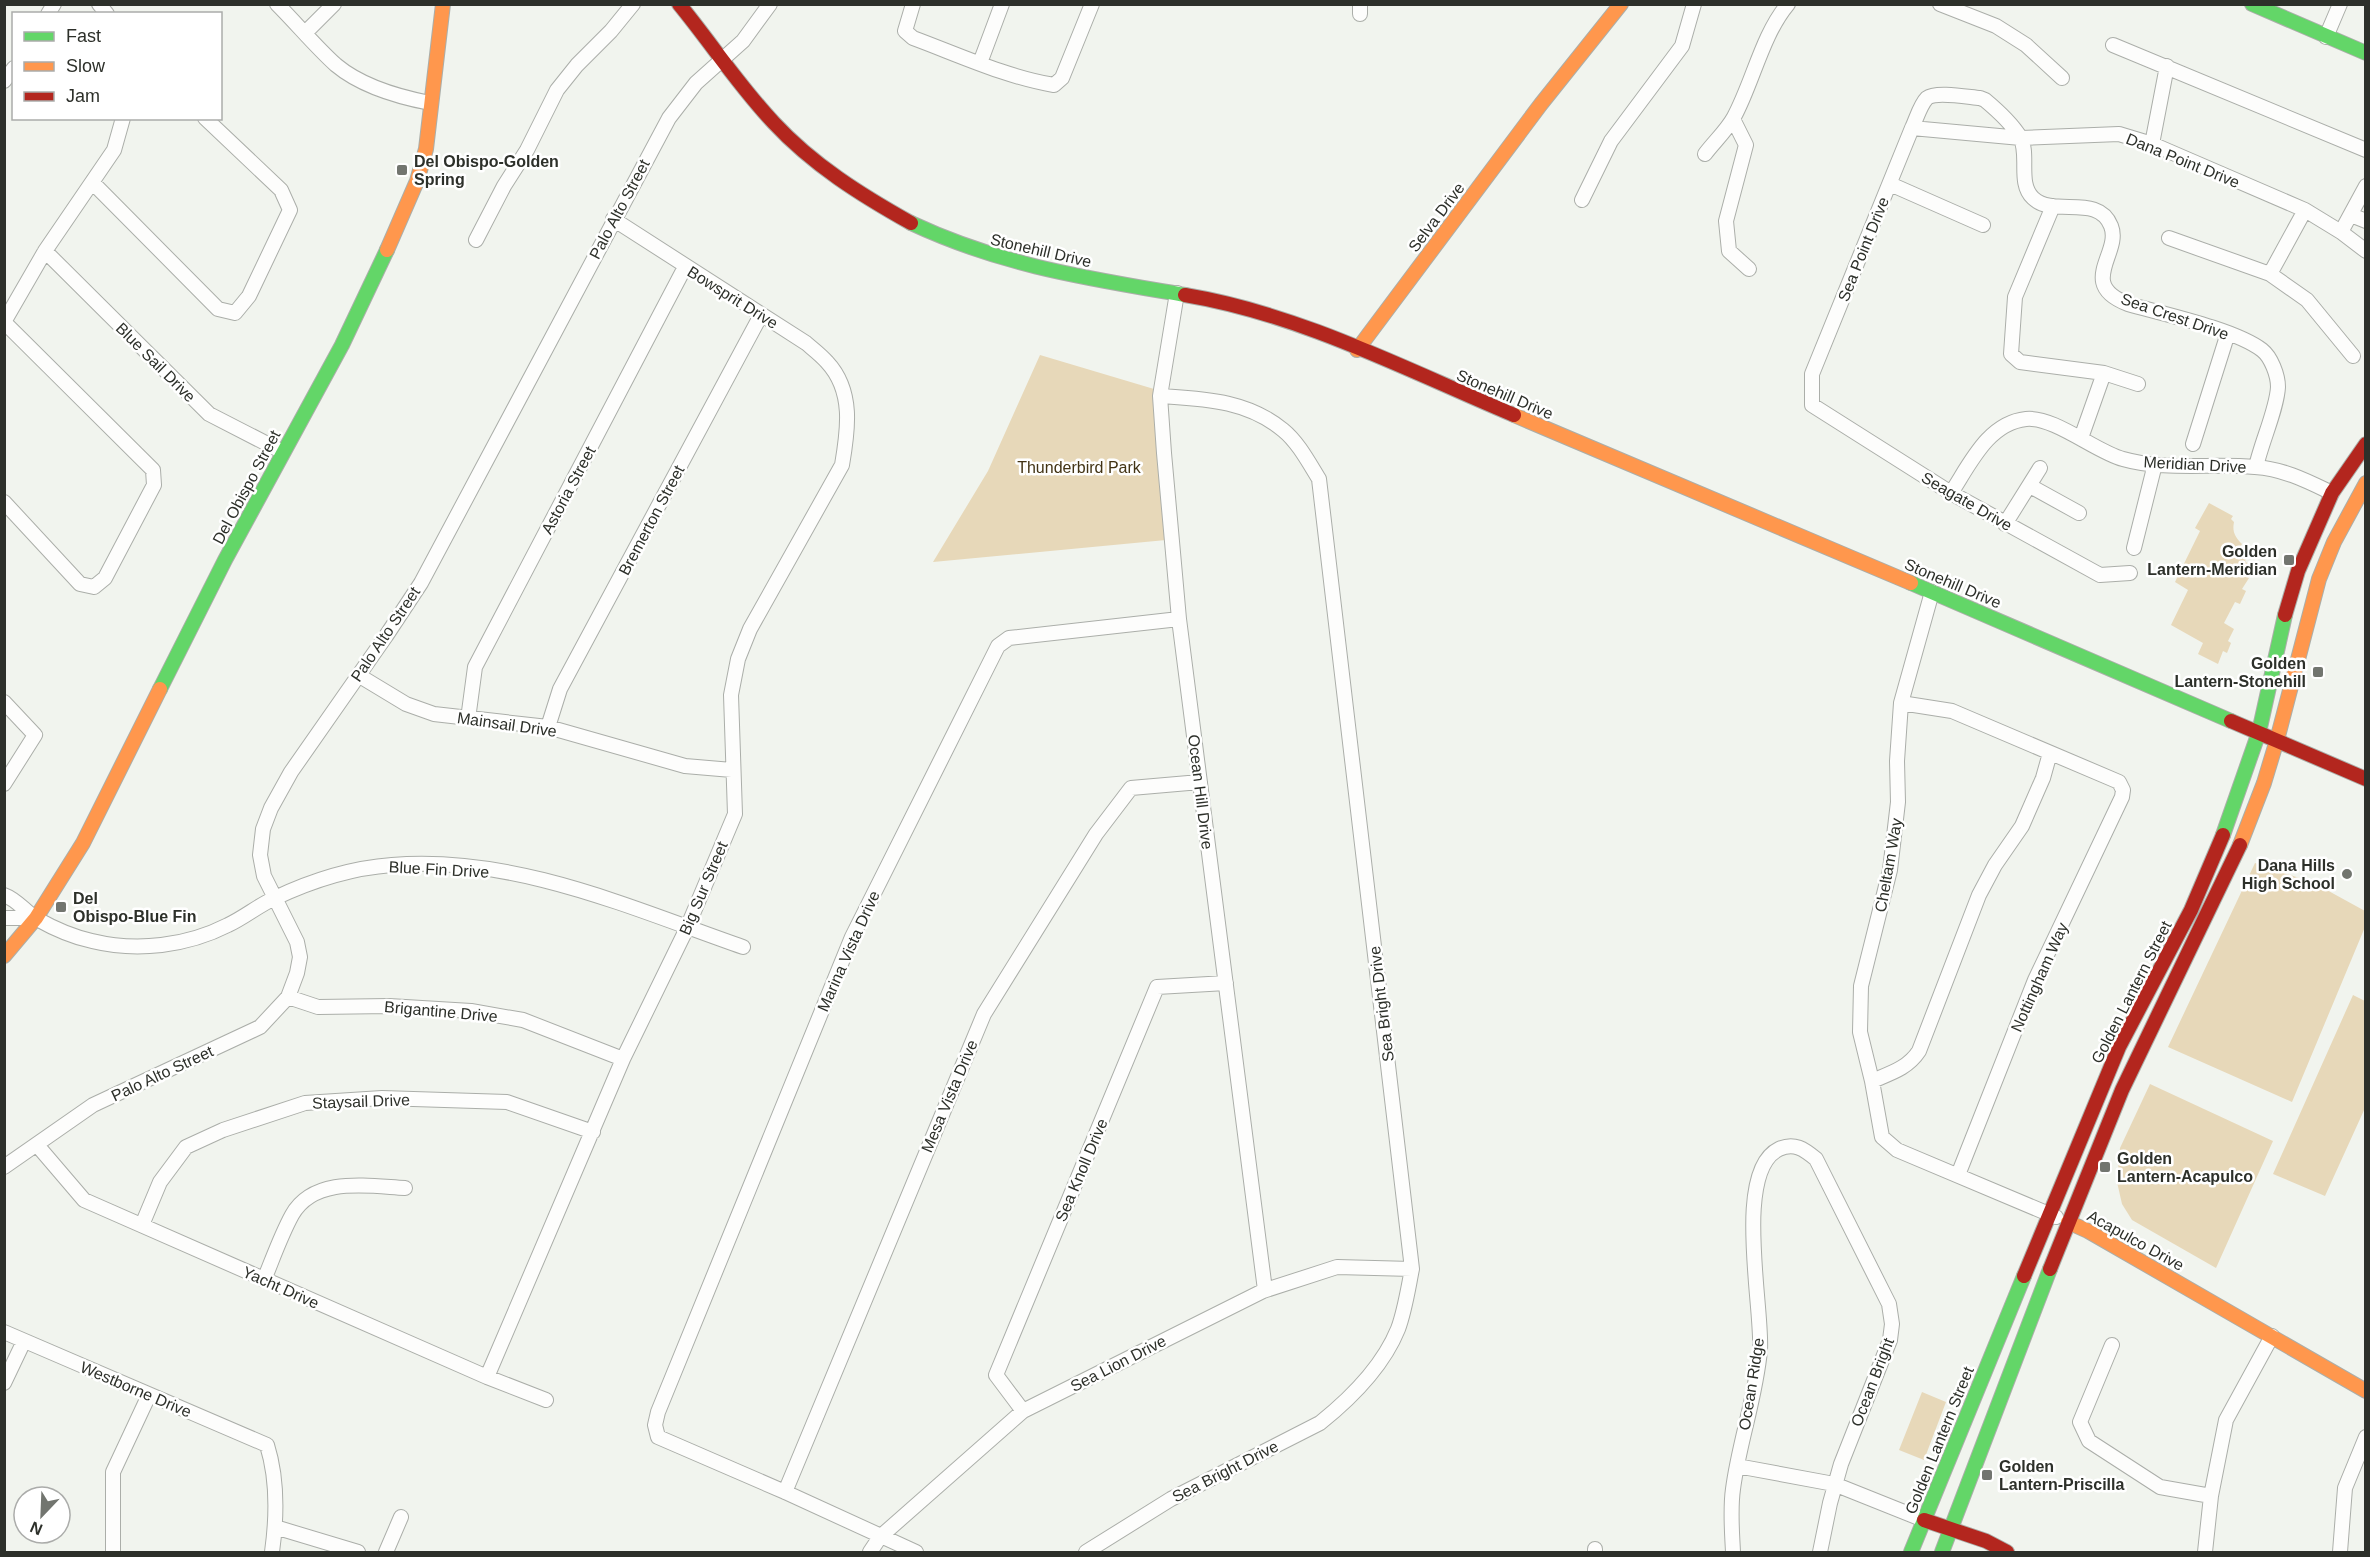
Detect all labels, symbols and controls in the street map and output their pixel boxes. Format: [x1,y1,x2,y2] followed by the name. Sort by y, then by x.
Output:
[12,12,222,120] legend
[66,26,101,46] text: Fast
[66,56,106,76] text: Slow
[66,86,100,106] text: Jam
[2124,130,2242,191] street label: Dana Point Drive
[414,153,559,188] place label: Del Obispo-Golden Spring
[586,156,653,262] street label: Palo Alto Street
[395,163,409,177] marker: Del Obispo-Golden Spring
[1405,179,1468,255] street label: Selva Drive
[1835,194,1892,304] street label: Sea Point Drive
[989,231,1093,270] street label: Stonehill Drive
[684,263,781,332] street label: Bowsprit Drive
[2119,290,2231,343] street label: Sea Crest Drive
[113,319,199,406] street label: Blue Sail Drive
[1454,366,1556,422] street label: Stonehill Drive
[209,427,284,547] street label: Del Obispo Street
[538,443,599,537] street label: Astoria Street
[2143,453,2247,476] street label: Meridian Drive
[1017,459,1142,476] park label: Thunderbird Park
[615,462,688,578] street label: Bremerton Street
[1919,469,2015,534] street label: Seagate Drive
[2147,543,2277,578] place label: Golden Lantern-Meridian
[2282,553,2296,567] marker: Golden Lantern-Meridian
[1902,555,2004,611] street label: Stonehill Drive
[348,583,424,685] street label: Palo Alto Street
[2174,655,2306,690] place label: Golden Lantern-Stonehill
[2311,665,2325,679] marker: Golden Lantern-Stonehill
[456,709,558,740] street label: Mainsail Drive
[1185,734,1216,851] street label: Ocean Hill Drive
[1872,817,1905,914] street label: Cheltam Way
[676,839,731,937] street label: Big Sur Street
[2242,857,2335,892] place label: Dana Hills High School
[388,858,490,881] street label: Blue Fin Drive
[2340,867,2354,881] marker: Dana Hills High School
[814,888,883,1014] street label: Marina Vista Drive
[73,890,197,925] place label: Del Obispo-Blue Fin
[54,900,68,914] marker: Del Obispo-Blue Fin
[2088,918,2175,1066] street label: Golden Lantern Street
[2008,920,2071,1034] street label: Nottingham Way
[1366,945,1397,1063] street label: Sea Bright Drive
[384,998,498,1025] street label: Brigantine Drive
[918,1037,981,1155] street label: Mesa Vista Drive
[109,1042,216,1104] street label: Palo Alto Street
[312,1091,410,1112] street label: Staysail Drive
[1052,1116,1111,1224] street label: Sea Knoll Drive
[2117,1150,2253,1185] place label: Golden Lantern-Acapulco
[2098,1160,2112,1174] marker: Golden Lantern-Acapulco
[2085,1207,2187,1274] street label: Acapulco Drive
[240,1263,322,1312] street label: Yacht Drive
[1068,1332,1169,1395] street label: Sea Lion Drive
[1848,1335,1897,1429] street label: Ocean Bright
[1736,1337,1767,1432] street label: Ocean Ridge
[78,1358,194,1421] street label: Westborne Drive
[1902,1364,1977,1516] street label: Golden Lantern Street
[1169,1437,1281,1505] street label: Sea Bright Drive
[1999,1458,2124,1493] place label: Golden Lantern-Priscilla
[1980,1468,1994,1482] marker: Golden Lantern-Priscilla
[12,1485,72,1545] north arrow
[28,1518,45,1538] text: N

